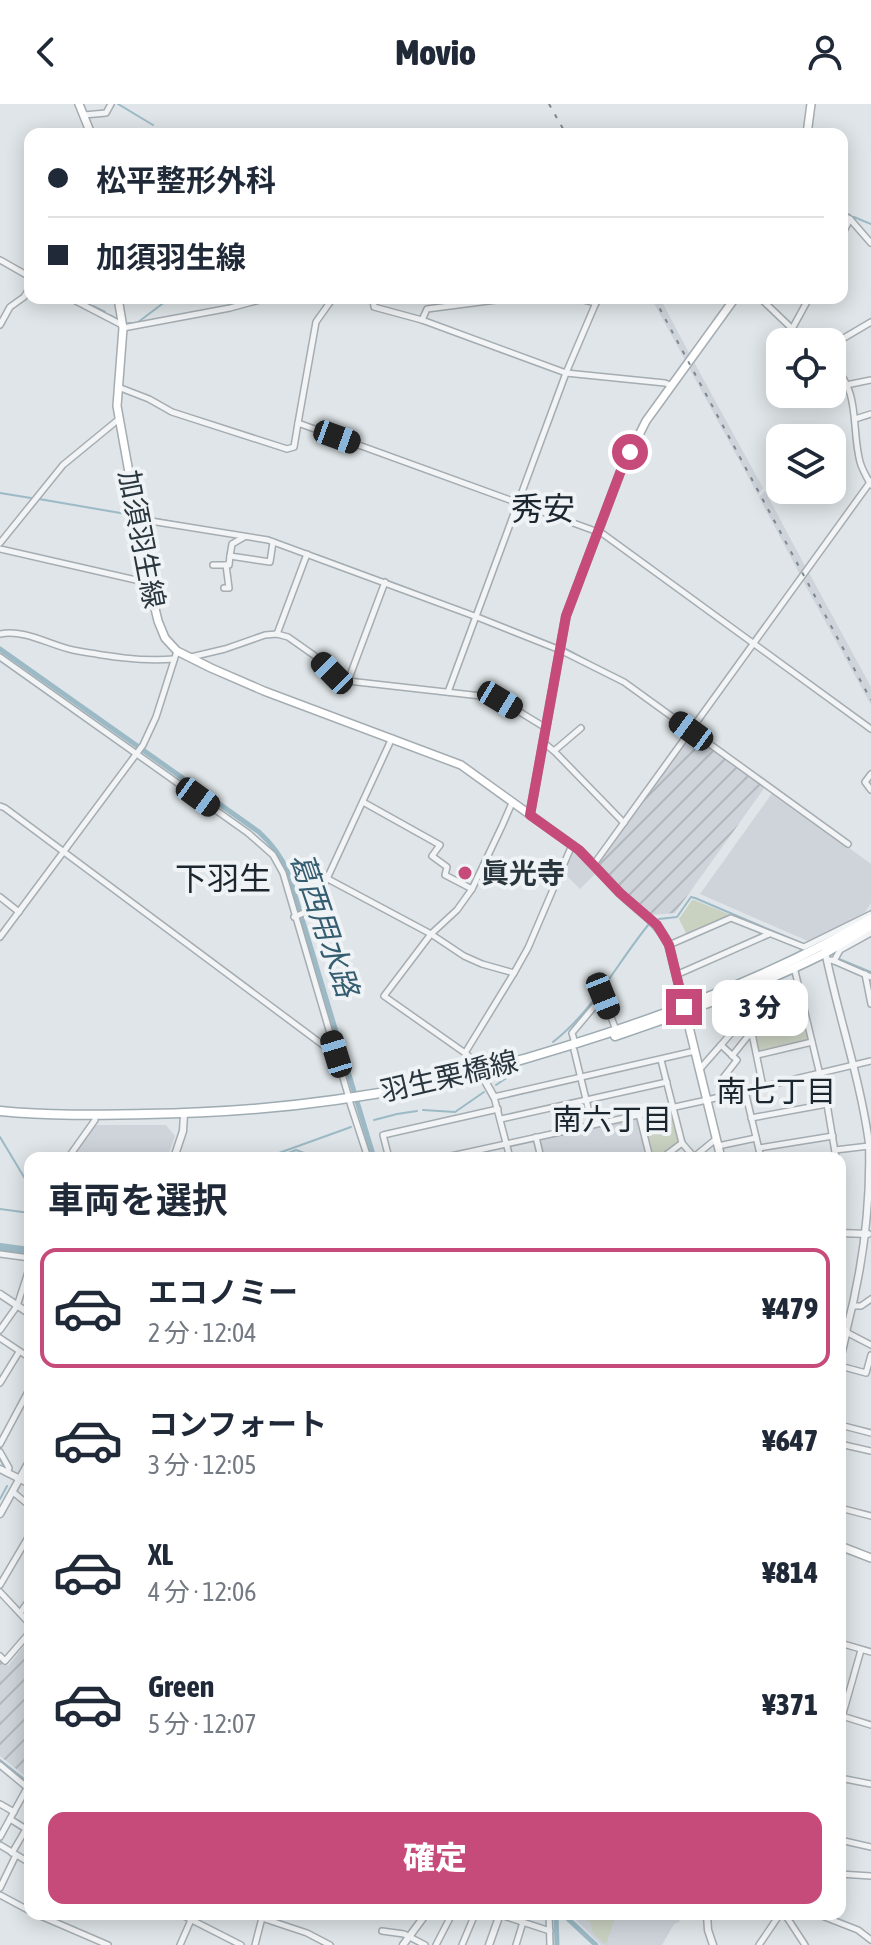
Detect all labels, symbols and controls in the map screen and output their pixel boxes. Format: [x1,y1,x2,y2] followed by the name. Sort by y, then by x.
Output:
[24,30,68,74] icon: back
[803,30,847,74] icon: person
[395,31,476,73] text: Movio
[96,163,276,197] text: 松平整形外科
[96,240,246,274] text: 加須羽生線
[766,328,846,504] map controls
[766,328,846,408] button: locate
[310,418,364,456] car
[766,424,846,504] button: layers
[612,434,648,470] route start
[113,467,171,611] street label: 加須羽生線
[511,490,575,527] district label: 秀安
[307,648,357,698] car
[473,677,527,723] car
[665,707,717,755] car
[172,773,224,821] car
[284,848,366,1004] water label: 葛西用水路
[481,857,565,889] place label: 眞光寺
[175,860,271,897] district label: 下羽生
[456,864,474,882] marker: 眞光寺
[583,969,623,1023] car
[712,979,808,1035] callout: 3 分
[666,989,702,1025] route end
[739,993,781,1023] text: 3 分
[318,1028,354,1080] car
[377,1045,521,1107] street label: 羽生栗橋線
[716,1074,836,1108] district label: 南七丁目
[552,1102,672,1136] district label: 南六丁目
[48,1179,228,1221] text: 車両を選択
[52,1272,124,1344] icon: car
[148,1275,298,1309] text: エコノミー
[762,1291,818,1325] text: ¥479
[148,1318,257,1348] text: 2 分 · 12:04
[52,1404,124,1476] icon: car
[148,1407,327,1441] text: コンフォート
[762,1423,818,1457] text: ¥647
[148,1450,257,1480] text: 3 分 · 12:05
[52,1536,124,1608] icon: car
[148,1537,173,1571] text: XL
[762,1555,818,1589] text: ¥814
[148,1577,257,1607] text: 4 分 · 12:06
[52,1668,124,1740] icon: car
[148,1669,214,1703] text: Green
[762,1687,818,1721] text: ¥371
[148,1709,257,1739] text: 5 分 · 12:07
[48,1812,822,1904] button: 確定

